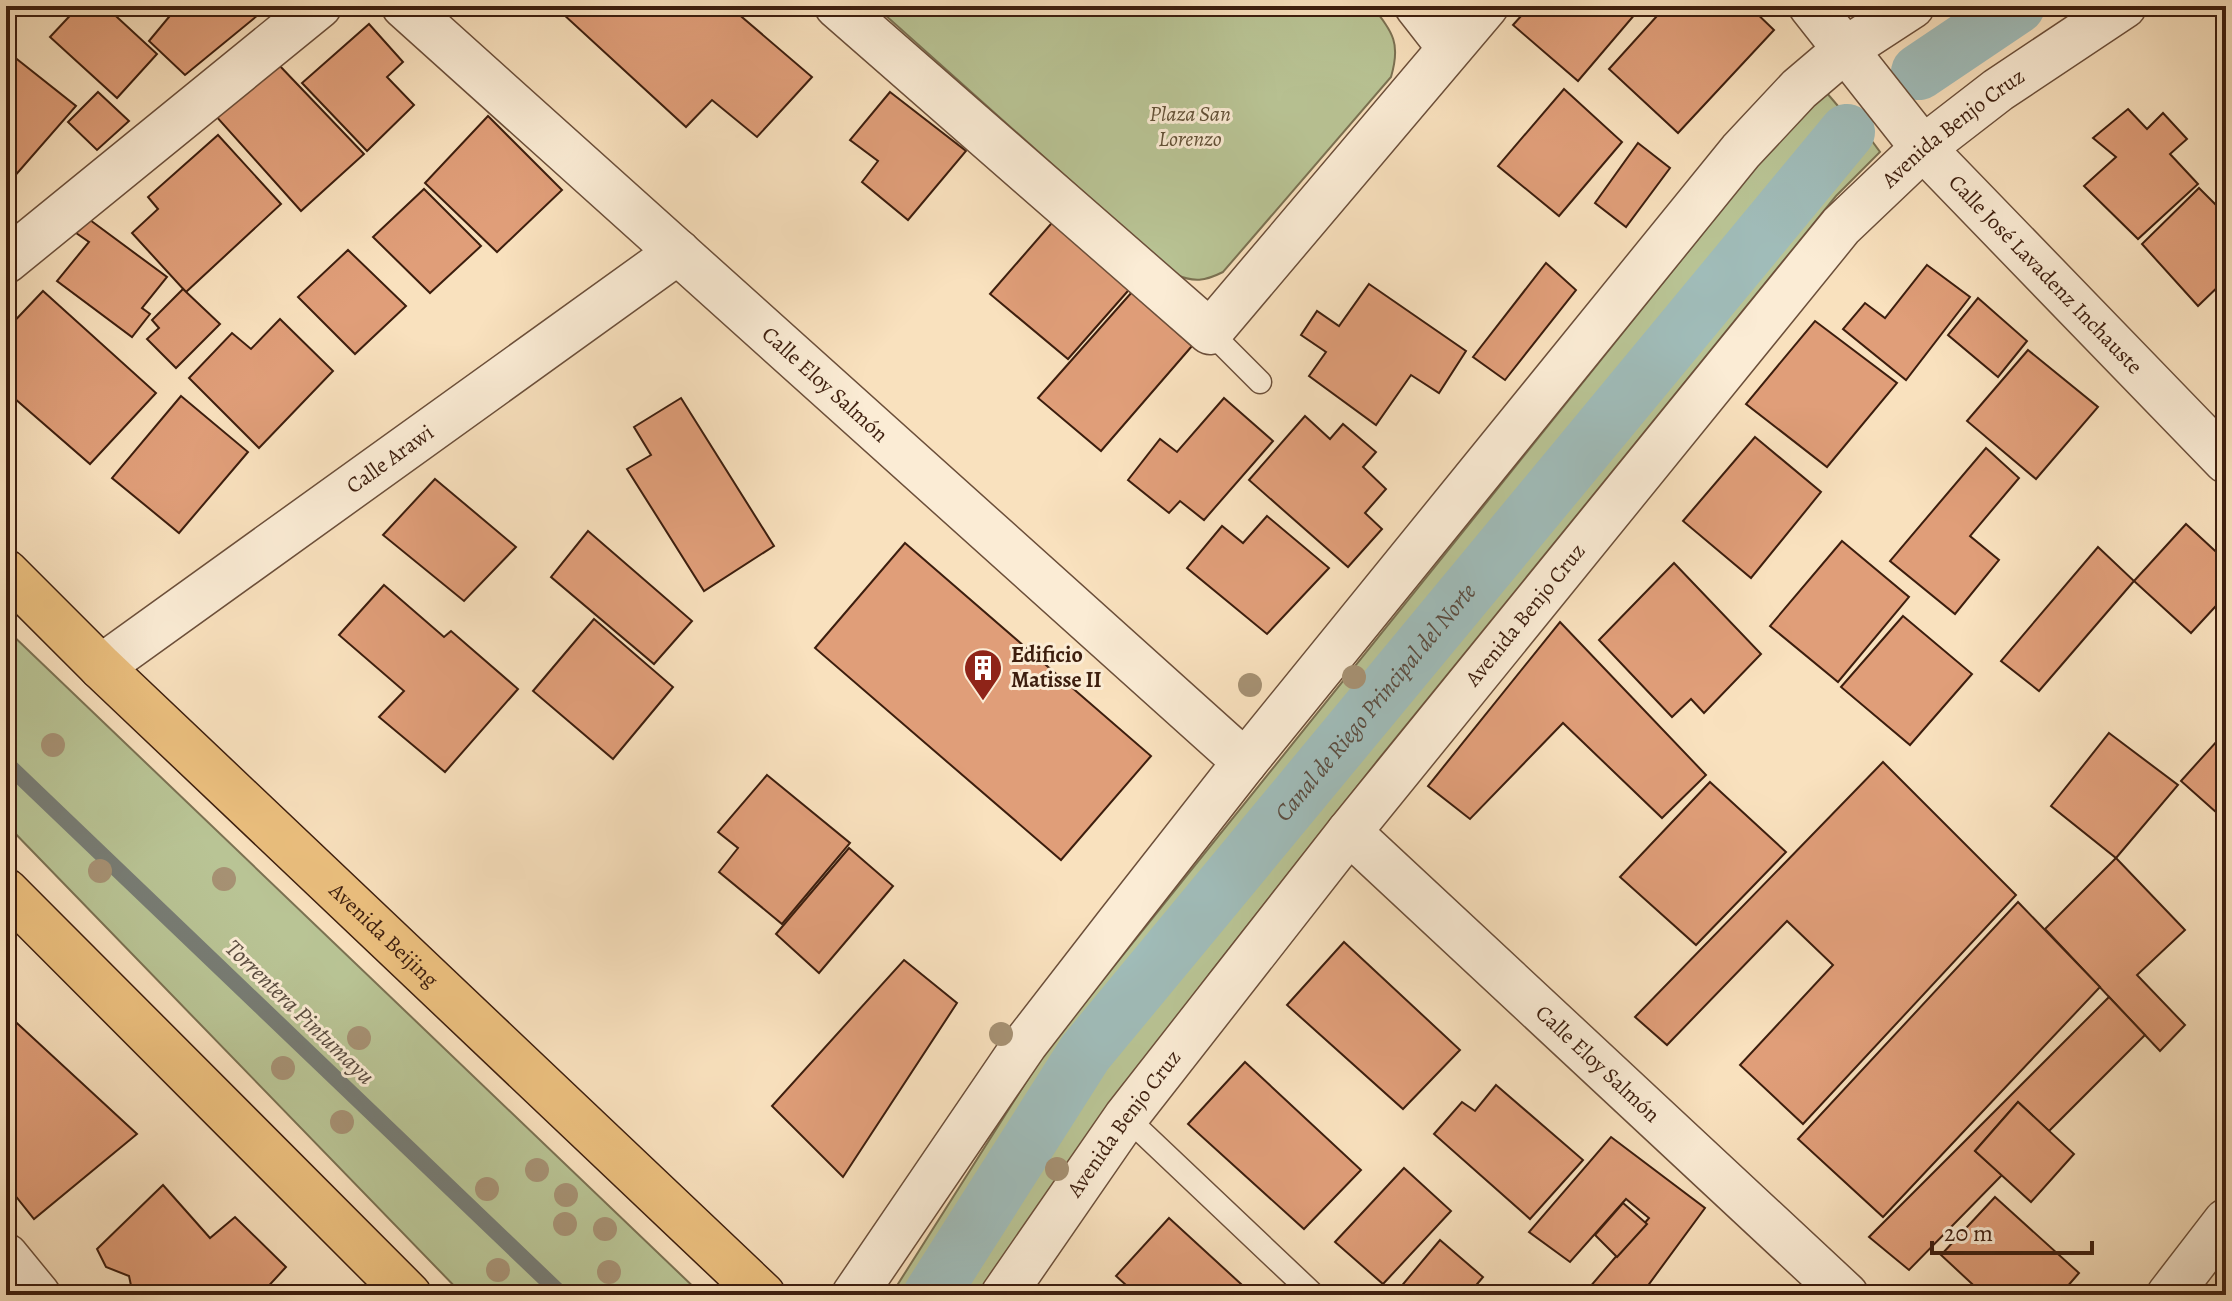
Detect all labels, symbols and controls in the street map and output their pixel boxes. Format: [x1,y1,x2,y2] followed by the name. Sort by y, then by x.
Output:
[1874,61,2031,195] street label: Avenida Benjo Cruz
[1149,99,1231,154] park label: Plaza San Lorenzo
[1942,168,2149,381] street label: Calle José Lavadenz Inchauste
[755,320,895,449] street label: Calle Eloy Salmón
[340,417,440,501] street label: Calle Arawi
[1458,537,1592,693] street label: Avenida Benjo Cruz
[1267,576,1483,828] water label: Canal de Riego Principal del Norte
[1011,640,1102,695] place label: Edificio Matisse II
[962,647,1004,702] building icon: Edificio Matisse II
[322,875,445,994] street label: Avenida Beijing
[218,932,382,1092] water label: Torrentera Pintumayu
[1529,998,1667,1129] street label: Calle Eloy Salmón
[1059,1043,1188,1204] street label: Avenida Benjo Cruz
[1932,1205,2092,1255] scale bar
[1944,1217,1993,1249] text: 20 m

